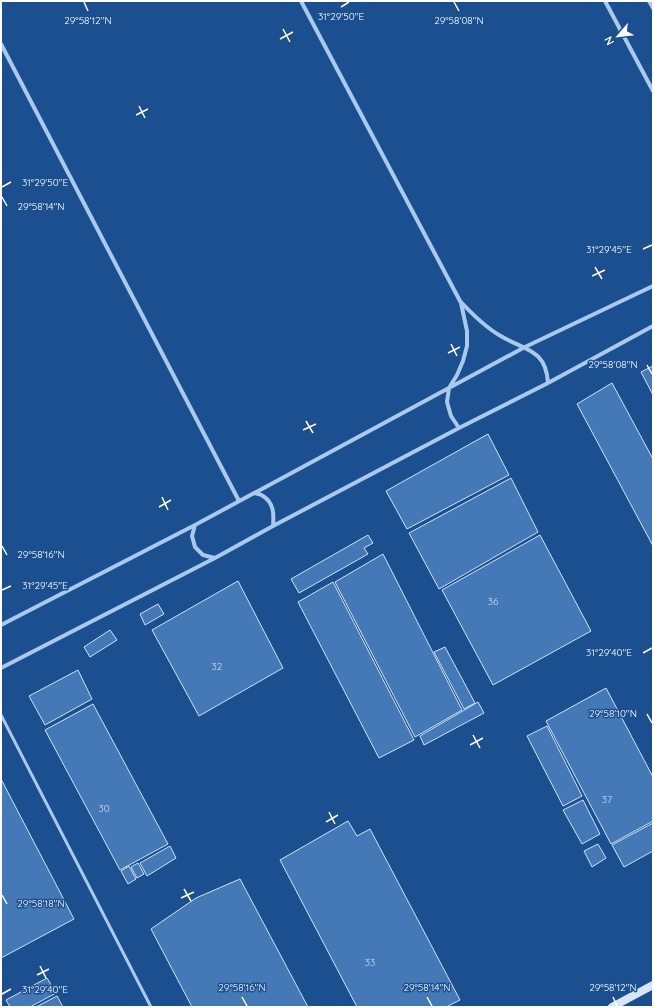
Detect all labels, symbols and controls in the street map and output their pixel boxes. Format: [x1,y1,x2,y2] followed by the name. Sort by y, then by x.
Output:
[318,10,364,23] text: 31°29'50"E
[64,14,112,27] text: 29°58'12"N
[434,14,484,27] text: 29°58'08"N
[598,16,638,56] north arrow
[601,34,617,48] text: N
[22,176,68,189] text: 31°29'50"E
[17,200,65,213] text: 29°58'14"N
[586,243,632,256] text: 31°29'45"E
[588,358,638,371] text: 29°58'08"N
[17,548,65,561] text: 29°58'16"N
[22,579,68,592] text: 31°29'45"E
[488,595,499,608] house number: 36
[586,646,632,659] text: 31°29'40"E
[212,660,223,673] house number: 32
[589,707,637,720] text: 29°58'10"N
[602,793,612,806] house number: 37
[98,802,110,815] house number: 30
[17,897,65,910] text: 29°58'18"N
[365,956,375,969] house number: 33
[218,981,266,994] text: 29°58'16"N
[403,981,451,994] text: 29°58'14"N
[589,981,637,994] text: 29°58'12"N
[22,983,68,996] text: 31°29'40"E

